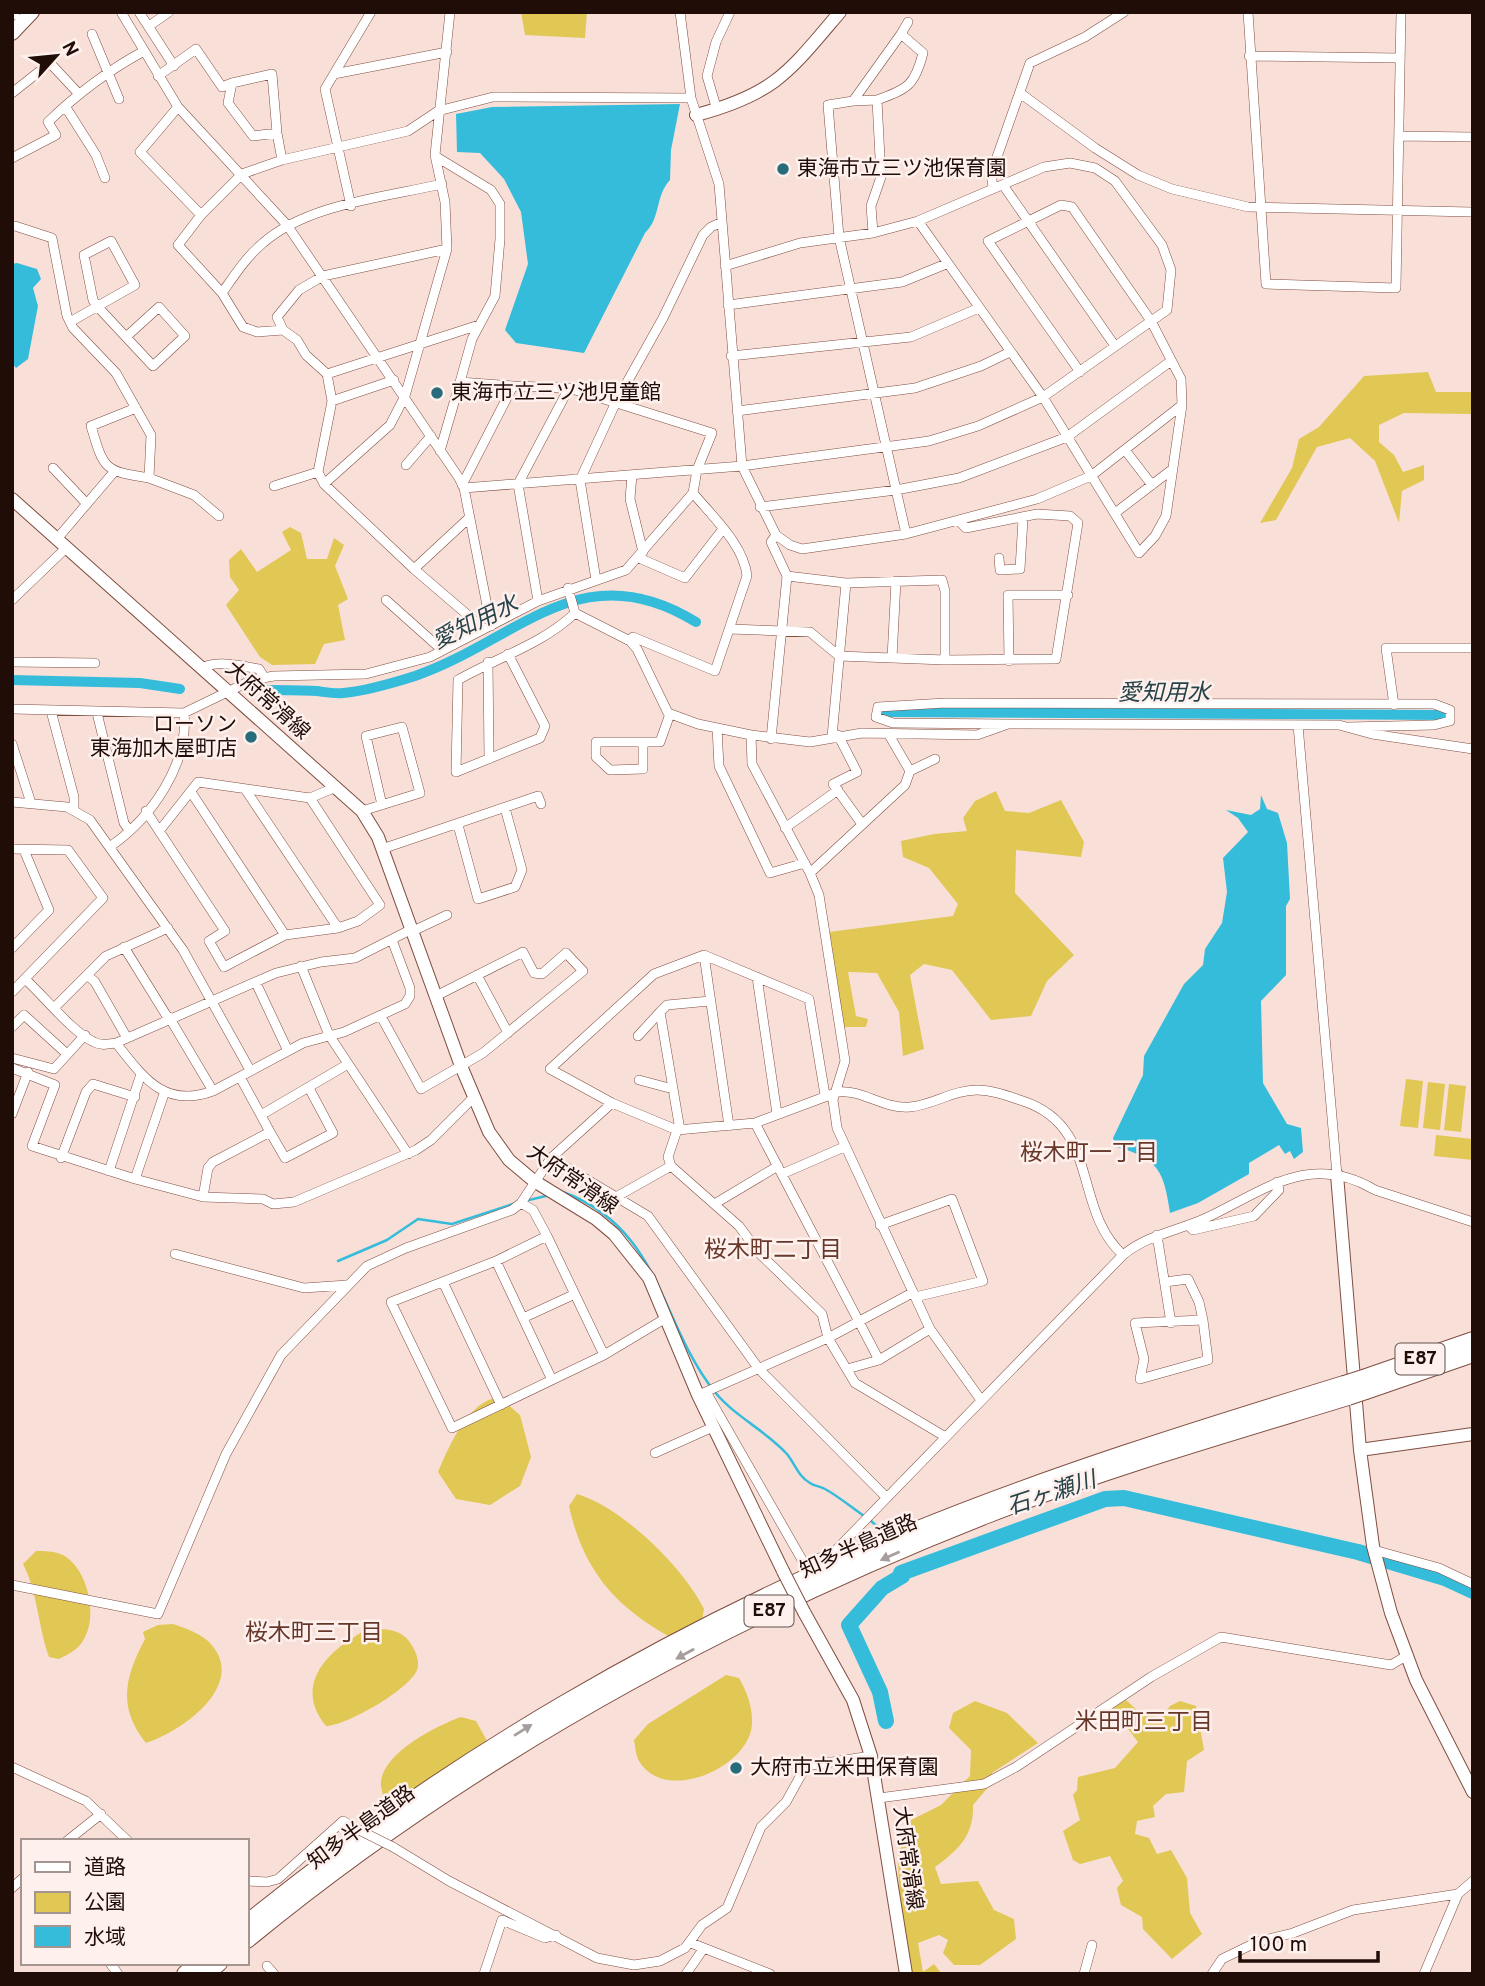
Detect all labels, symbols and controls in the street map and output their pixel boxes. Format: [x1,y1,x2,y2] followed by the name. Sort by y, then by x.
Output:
[21,21,91,91] north arrow
[56,38,83,61] text: N
[797,156,1007,183] place label: 東海市立三ツ池保育園
[775,161,791,177] marker: 東海市立三ツ池保育園
[451,380,661,407] place label: 東海市立三ツ池児童館
[429,385,445,401] marker: 東海市立三ツ池児童館
[428,589,526,657] water label: 愛知用水
[219,656,315,746] street label: 大府常滑線
[1118,680,1213,709] water label: 愛知用水
[90,712,237,763] place label: ローソン 東海加木屋町店
[243,729,259,745] marker: ローソン 東海加木屋町店
[521,1139,623,1221] street label: 大府常滑線
[1020,1140,1158,1169] district label: 桜木町一丁目
[704,1237,842,1266] district label: 桜木町二丁目
[1396,1344,1444,1374] road number: E87
[1004,1466,1103,1523] water label: 石ヶ瀬川
[796,1509,922,1585] street label: 知多半島道路
[880,1550,900,1562] one-way arrow
[744,1596,794,1626] road number: E87
[245,1620,383,1649] district label: 桜木町三丁目
[675,1648,695,1660] one-way arrow
[1075,1709,1213,1738] district label: 米田町三丁目
[514,1723,533,1736] one-way arrow
[750,1755,939,1782] place label: 大府市立米田保育園
[728,1760,744,1776] marker: 大府市立米田保育園
[303,1780,421,1876] street label: 知多半島道路
[886,1804,928,1912] street label: 大府常滑線
[21,1839,248,1965] legend
[84,1855,126,1882] text: 道路
[84,1890,126,1917] text: 公園
[1240,1920,1378,1964] scale bar
[84,1925,126,1952] text: 水域
[1250,1932,1307,1959] text: 100 m

